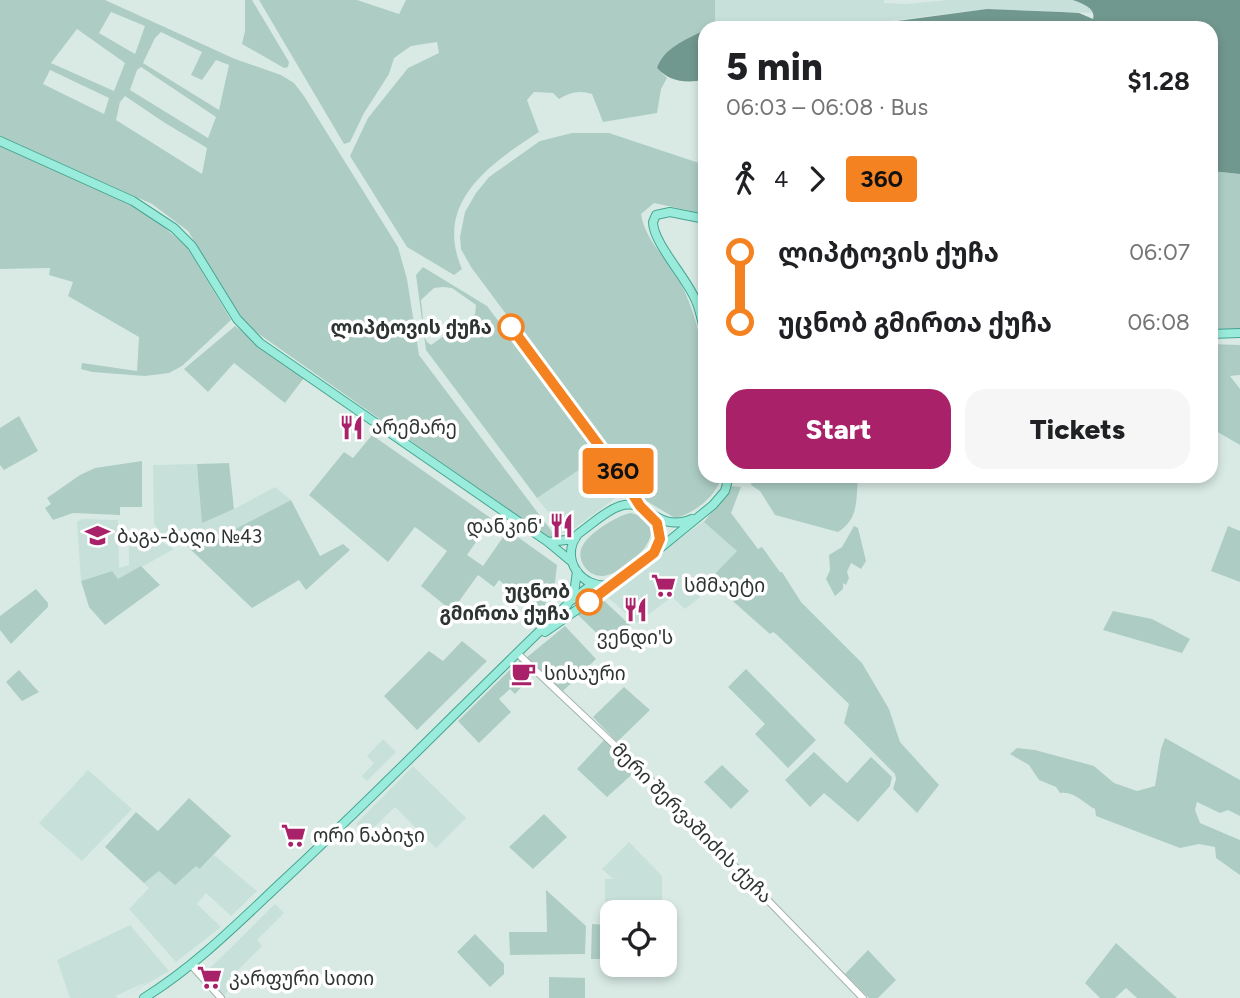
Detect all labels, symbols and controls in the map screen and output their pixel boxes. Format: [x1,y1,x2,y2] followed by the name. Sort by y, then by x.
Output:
[726,44,823,90] text: 5 min
[1127,65,1190,97] text: $1.28
[726,93,928,121] text: 06:03 – 06:08 · Bus
[726,160,764,198] icon: walk
[798,160,836,198] icon: forward
[860,164,903,193] text: 360
[774,165,788,193] text: 4
[778,237,999,269] text: ლიპტოვის ქუჩა
[1129,238,1190,266] text: 06:07
[778,307,1052,339] text: უცნობ გმირთა ქუჩა
[1128,308,1190,336] text: 06:08
[498,314,524,340] marker: ლიპტოვის ქუჩა
[330,316,492,339] place label: ლიპტოვის ქუჩა
[726,389,951,469] button: Start
[965,389,1190,469] button: Tickets
[338,413,366,441] restaurant icon: არემარე
[372,416,457,439] place label: არემარე
[578,448,658,494] line badge: 360
[597,456,639,485] text: 360
[548,512,576,540] restaurant icon: დანკინ'
[466,515,542,539] place label: დანკინ'
[83,522,111,550] school or university icon: ბაგა-ბაღი №43
[117,525,262,549] place label: ბაგა-ბაღი №43
[650,571,678,599] supermarket icon: სმმაეტი
[684,574,765,597] place label: სმმაეტი
[440,580,570,625] place label: უცნობ გმირთა ქუჩა
[576,589,602,615] marker: უცნობ გმირთა ქუჩა
[621,595,649,623] restaurant icon: ვენდი'ს
[597,626,673,650] place label: ვენდი'ს
[510,659,538,687] cafe icon: სისაური
[544,662,626,685] place label: სისაური
[607,738,777,908] street label: მერი შერვაშიძის ქუჩა
[279,821,307,849] supermarket icon: ორი ნაბიჯი
[313,824,425,847] place label: ორი ნაბიჯი
[600,900,677,977] map controls
[600,900,677,977] button: locate
[195,964,223,992] supermarket icon: კარფური სითი
[229,967,374,990] place label: კარფური სითი

